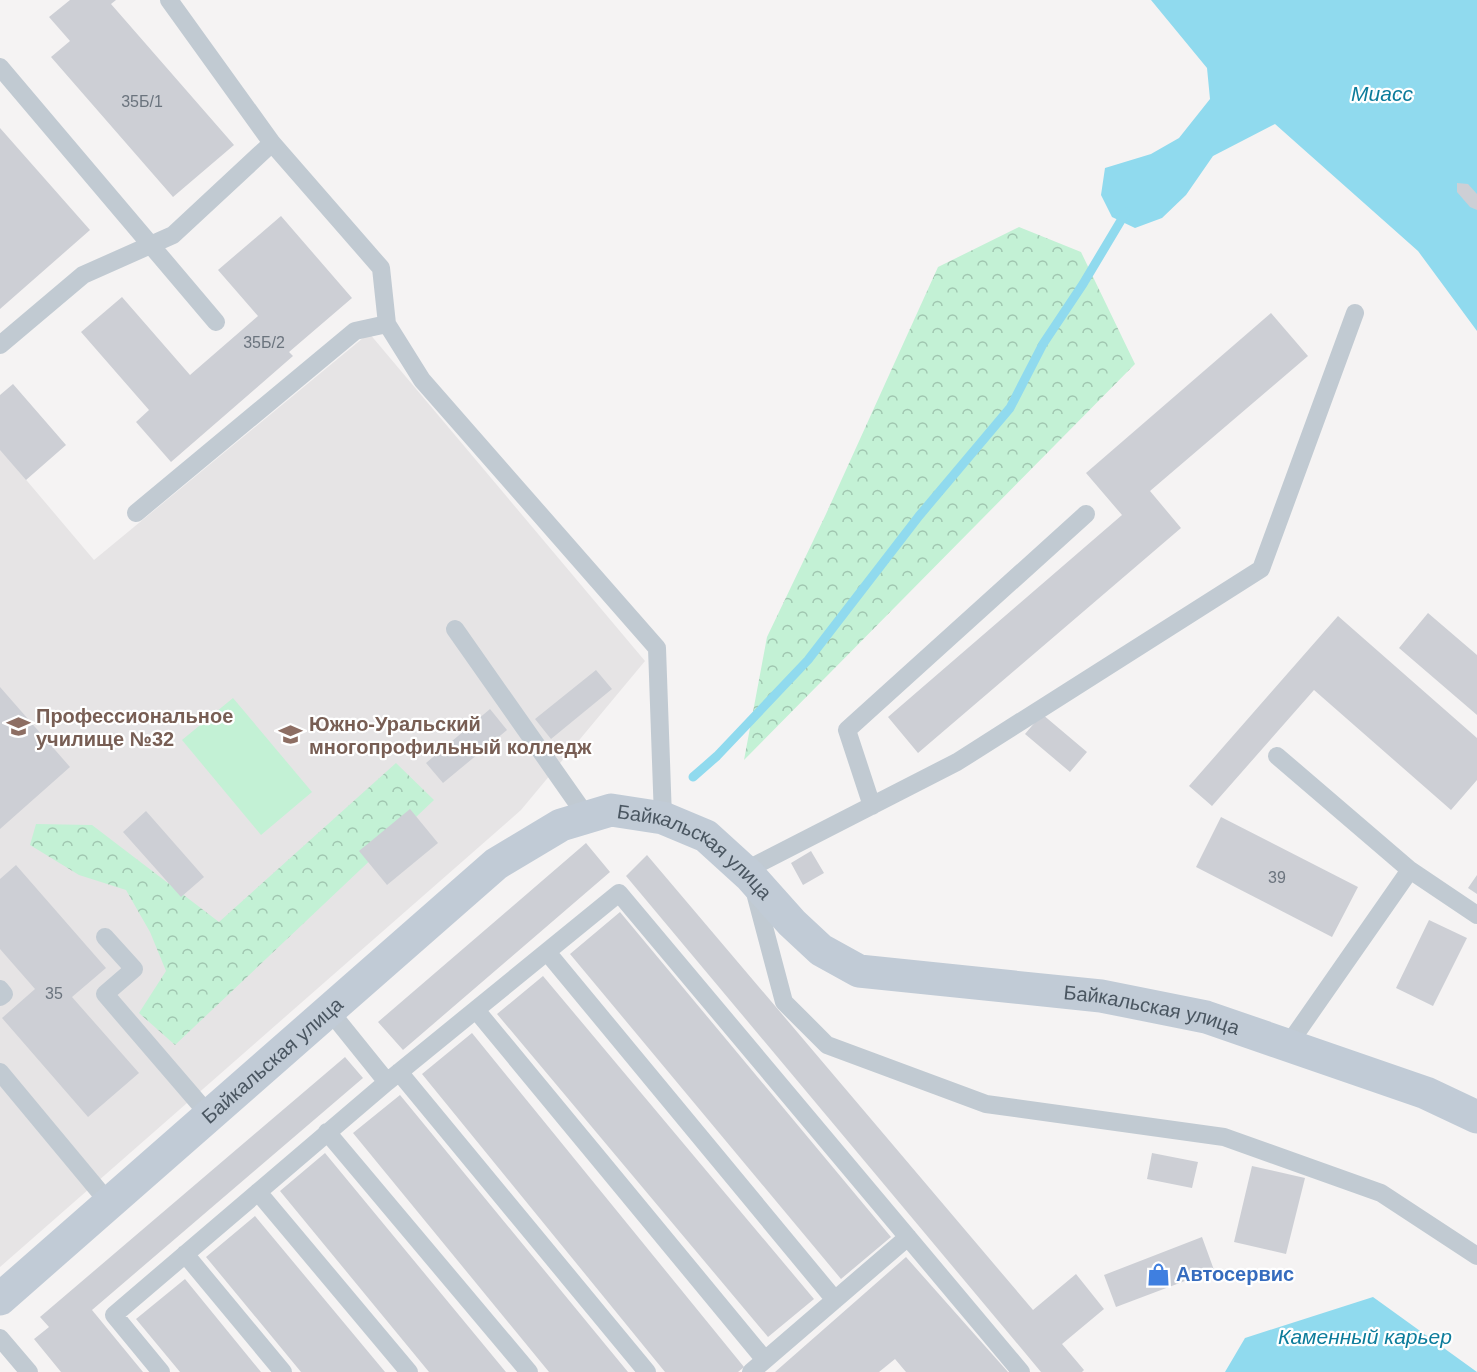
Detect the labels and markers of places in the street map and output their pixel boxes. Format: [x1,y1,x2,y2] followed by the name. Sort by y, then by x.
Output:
[36,705,233,750] place label: Профессиональное училище №32
[309,713,592,758] place label: Южно-Уральский многопрофильный колледж
[5,714,31,740] school or university icon: Профессиональное училище №32
[278,722,304,748] school or university icon: Южно-Уральский многопрофильный колледж
[1145,1261,1171,1287] shop icon: Автосервис
[1176,1263,1294,1285] place label: Автосервис

